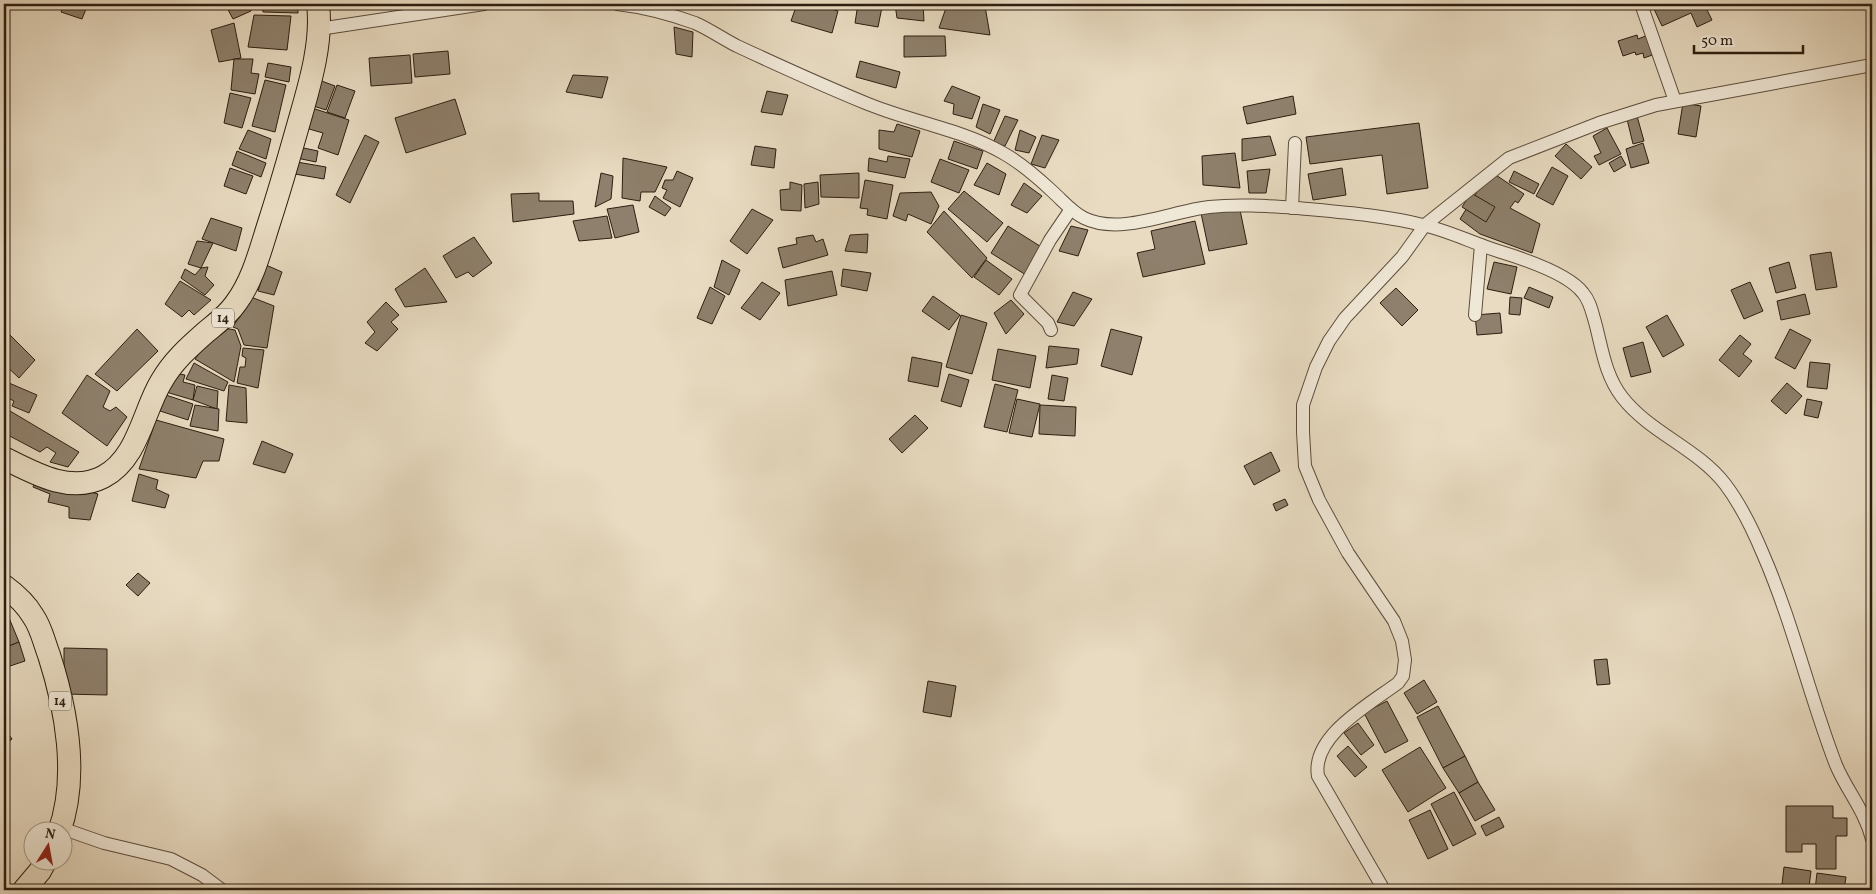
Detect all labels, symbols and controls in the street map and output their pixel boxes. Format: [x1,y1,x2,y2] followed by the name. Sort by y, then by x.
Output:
[1694,22,1802,54] scale bar
[1701,31,1733,52] text: 50 m
[212,308,234,328] road number: 14
[49,691,71,710] road number: 14
[22,822,72,872] north arrow
[43,824,57,845] text: N

